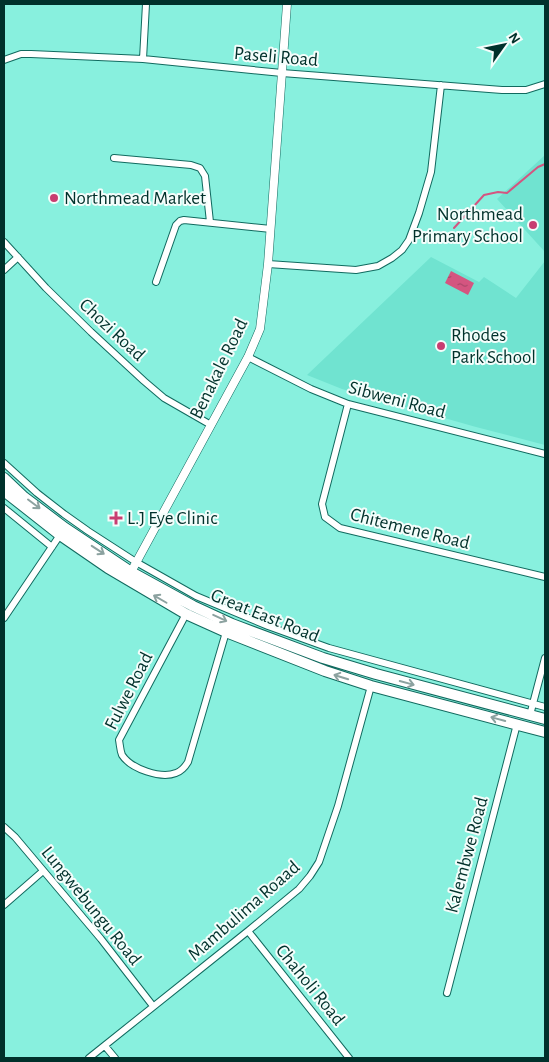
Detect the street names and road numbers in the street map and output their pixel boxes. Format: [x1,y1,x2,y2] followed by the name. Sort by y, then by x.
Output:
[233,44,319,70] street label: Paseli Road
[75,295,149,365] street label: Chozi Road
[187,316,251,422] street label: Benakale Road
[346,378,448,422] street label: Sibweni Road
[348,505,472,553] street label: Chitemene Road
[208,586,322,646] street label: Great East Road
[101,649,157,733] street label: Fulwe Road
[442,795,492,915] street label: Kalembwe Road
[37,843,145,969] street label: Lungwebungu Road
[185,857,304,964] street label: Mambulima Roaad
[272,941,348,1029] street label: Chaholi Road

